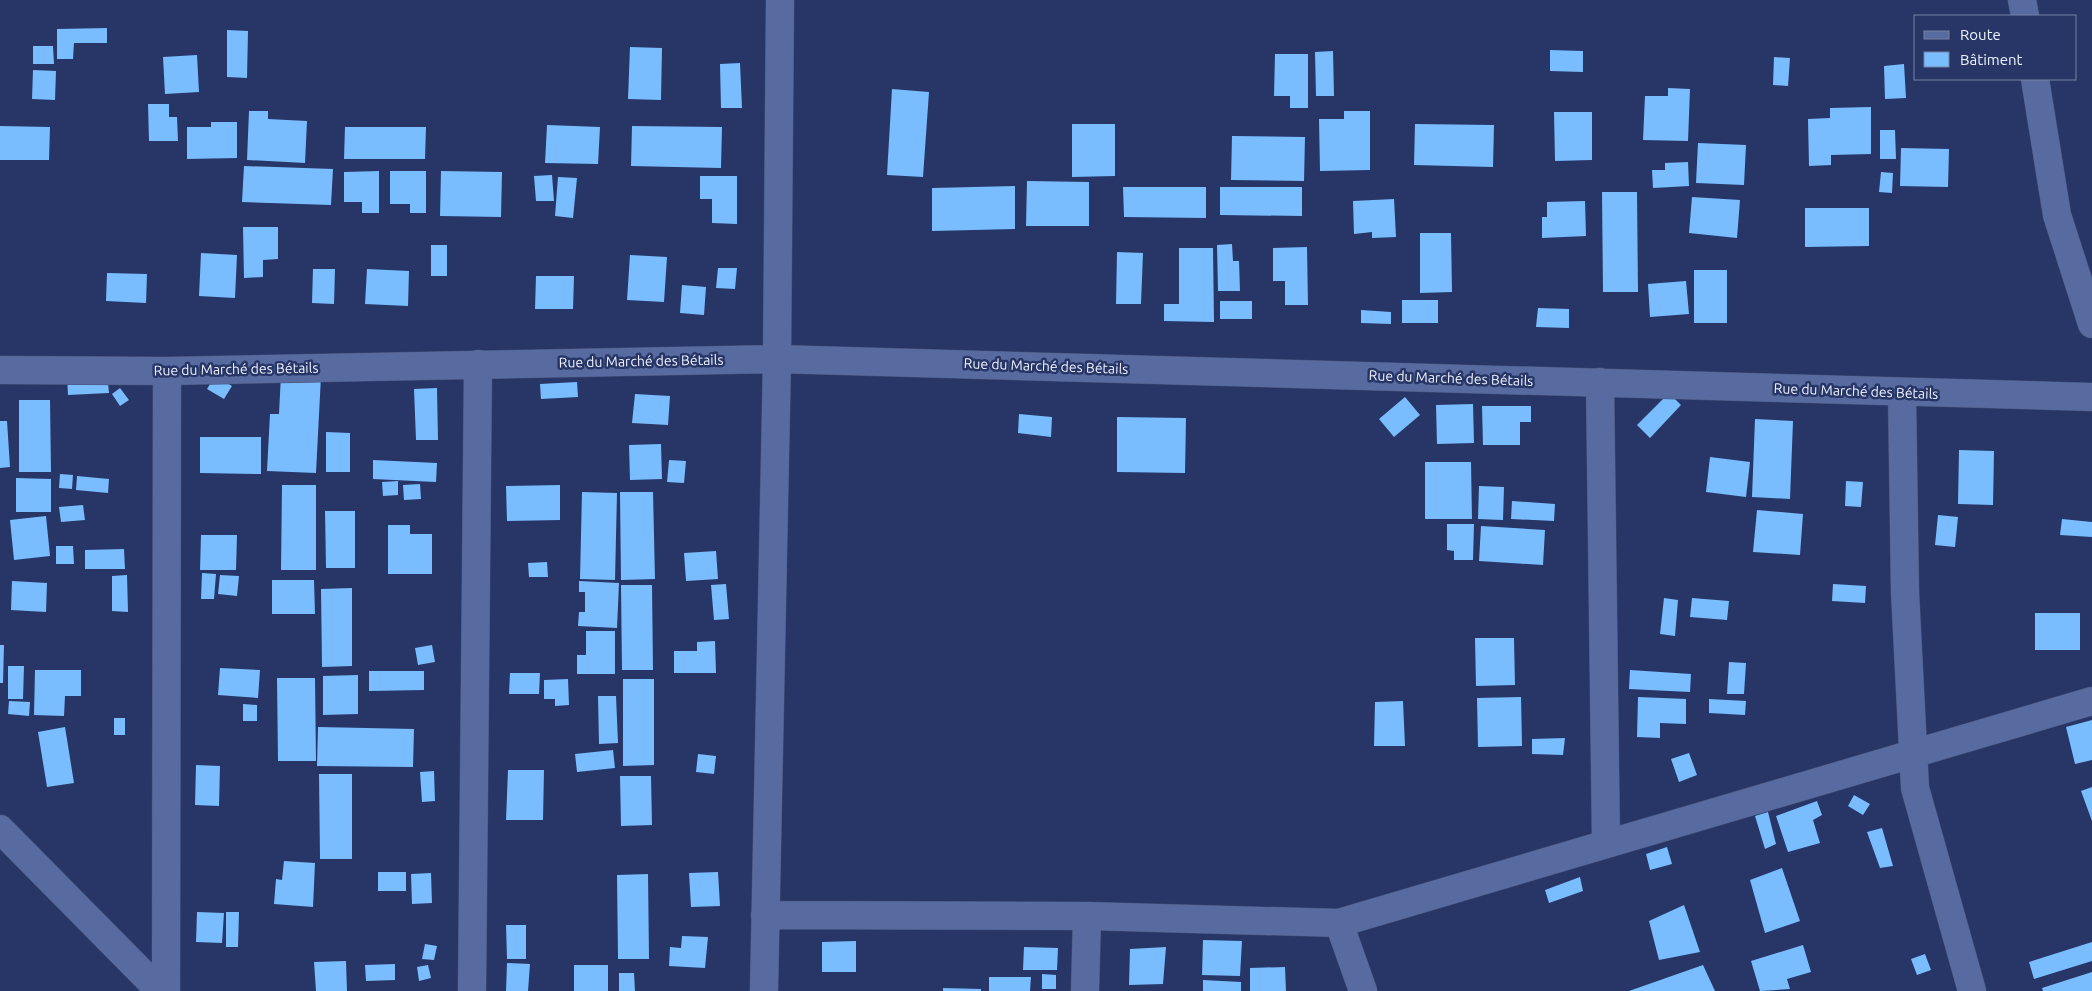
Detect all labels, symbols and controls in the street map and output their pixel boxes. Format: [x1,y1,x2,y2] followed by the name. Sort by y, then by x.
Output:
[1914,15,2077,80] legend
[1960,26,2001,43] text: Route
[1960,51,2023,68] text: Bâtiment
[558,352,724,370] street label: Rue du Marché des Bétails
[963,355,1129,377] street label: Rue du Marché des Bétails
[153,360,319,378] street label: Rue du Marché des Bétails
[1368,367,1534,389] street label: Rue du Marché des Bétails
[1773,380,1939,402] street label: Rue du Marché des Bétails

